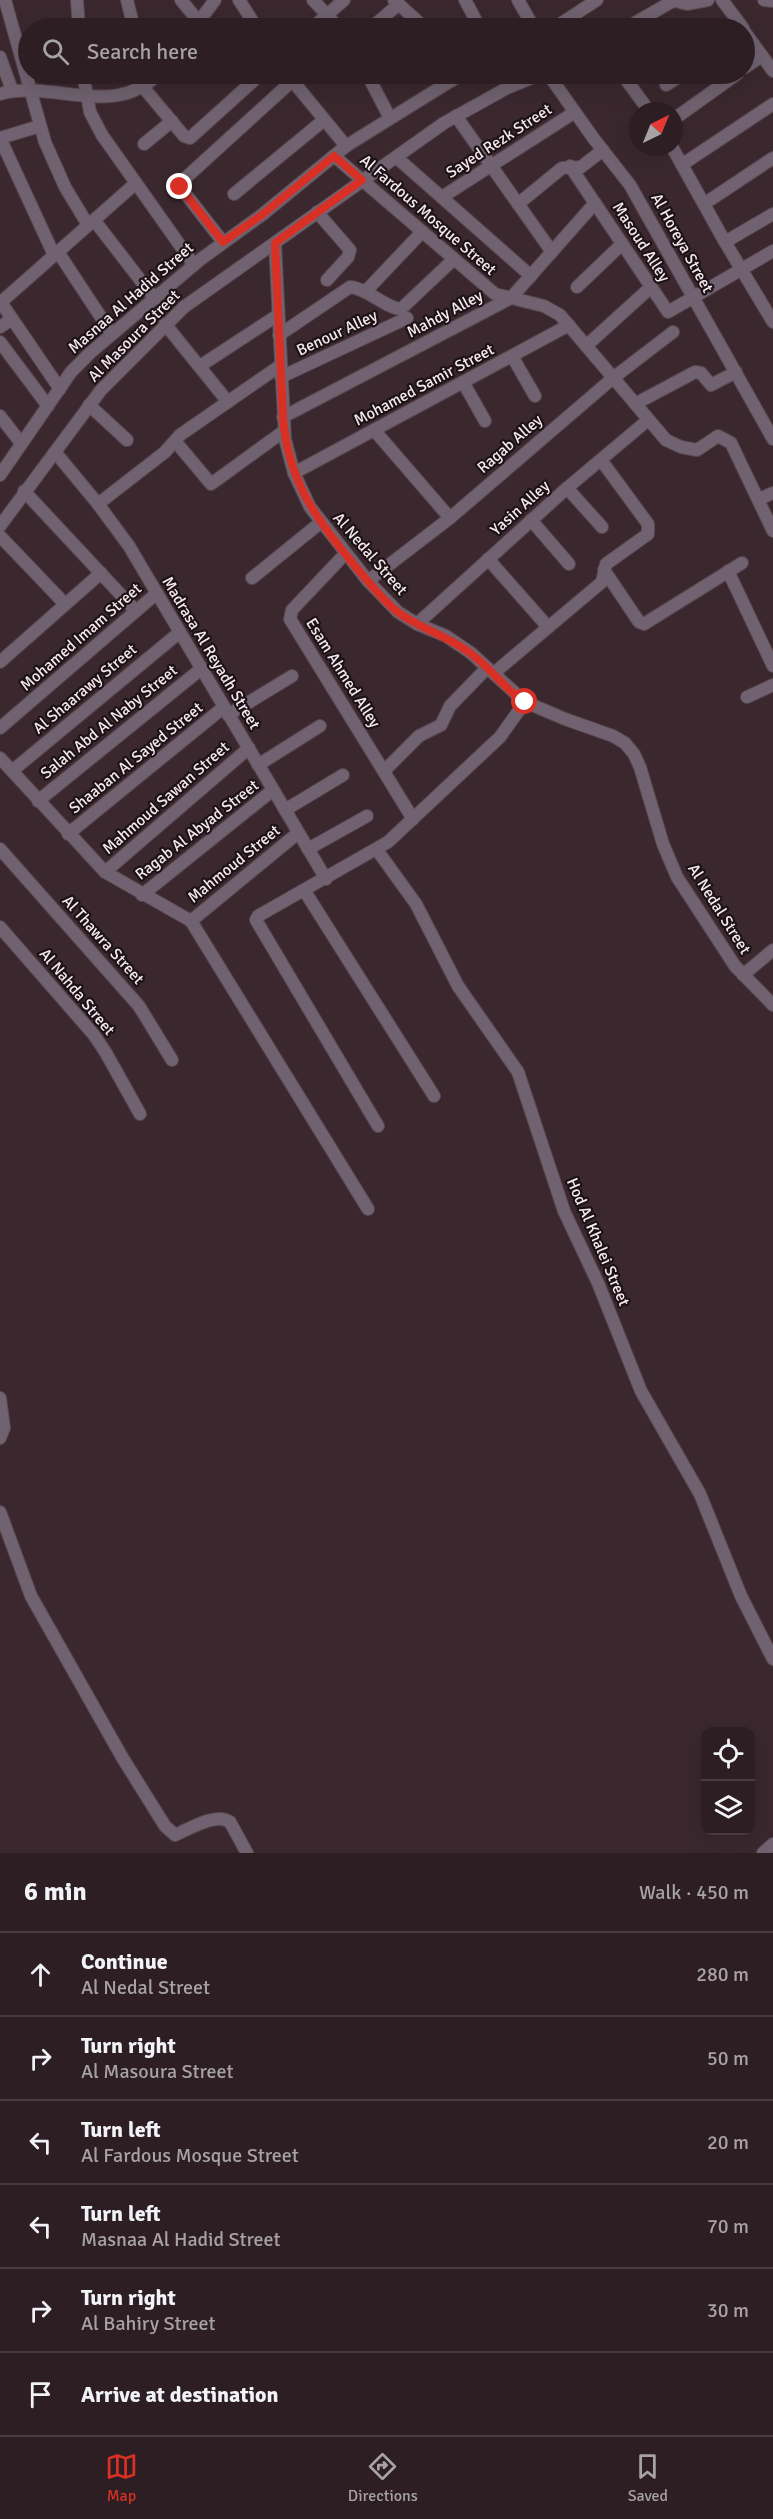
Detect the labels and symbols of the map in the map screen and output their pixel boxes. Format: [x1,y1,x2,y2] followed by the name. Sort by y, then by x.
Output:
[442,99,556,183] street label: Sayed Rezk Street
[629,102,683,156] north arrow
[356,150,501,280] street label: Al Fardous Mosque Street
[166,173,192,199] route end
[646,190,718,297] street label: Al Horeya Street
[608,198,674,286] street label: Masoud Alley
[64,238,198,358] street label: Masnaa Al Hadid Street
[404,285,487,342] street label: Mahdy Alley
[84,286,184,386] street label: Al Masoura Street
[293,305,381,360] street label: Benour Alley
[350,339,498,430] street label: Mohamed Samir Street
[473,410,547,478] street label: Ragab Alley
[486,476,554,540] street label: Yasin Alley
[329,508,412,600] street label: Al Nedal Street
[157,573,265,733] street label: Madrasa Al Reyadh Street
[16,579,146,695] street label: Mohamed Imam Street
[301,614,385,732] street label: Esam Ahmed Alley
[29,639,141,738] street label: Al Shaarawy Street
[37,660,182,783] street label: Salah Abd Al Naby Street
[511,688,537,714] route start
[65,698,207,818] street label: Shaaban Al Sayed Street
[98,737,234,859] street label: Mahmoud Sawan Street
[131,775,263,884] street label: Ragab Al Abyad Street
[184,820,285,907] street label: Mahmoud Street
[683,860,755,958] street label: Al Nedal Street
[58,891,149,989] street label: Al Thawra Street
[35,944,119,1040] street label: Al Nahda Street
[562,1175,634,1310] street label: Hod Al Khalei Street

